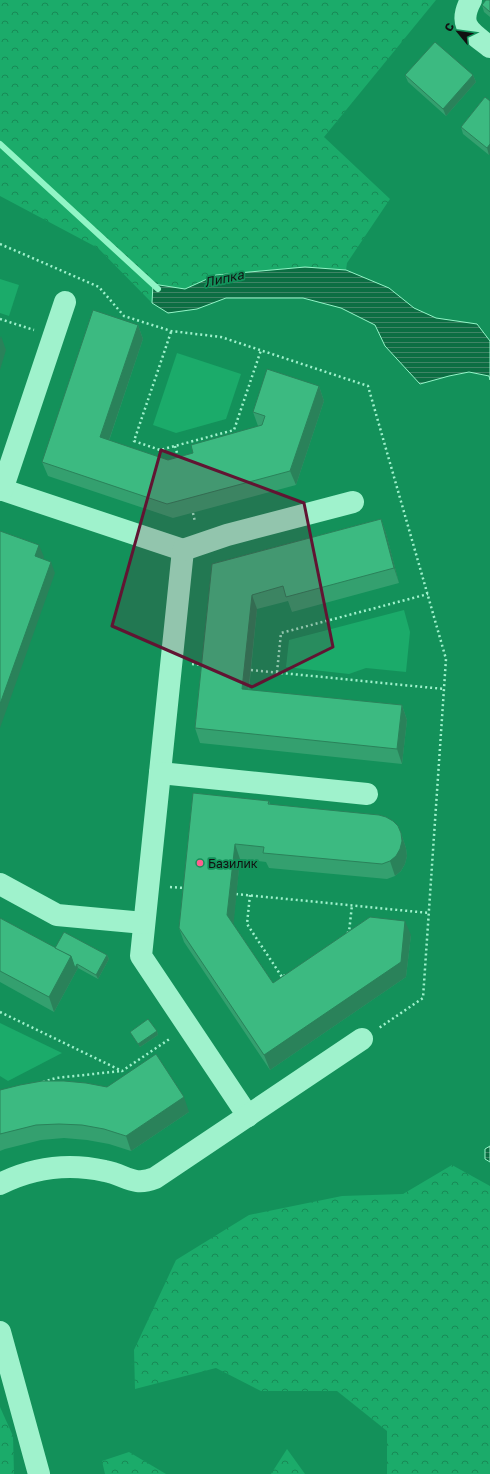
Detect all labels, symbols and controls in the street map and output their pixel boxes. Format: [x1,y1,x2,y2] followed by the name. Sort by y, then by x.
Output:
[438,12,478,52] north arrow
[441,20,456,33] text: С
[203,266,246,290] water label: Липка
[208,856,258,871] place label: Базилик
[195,858,205,868] marker: Базилик

